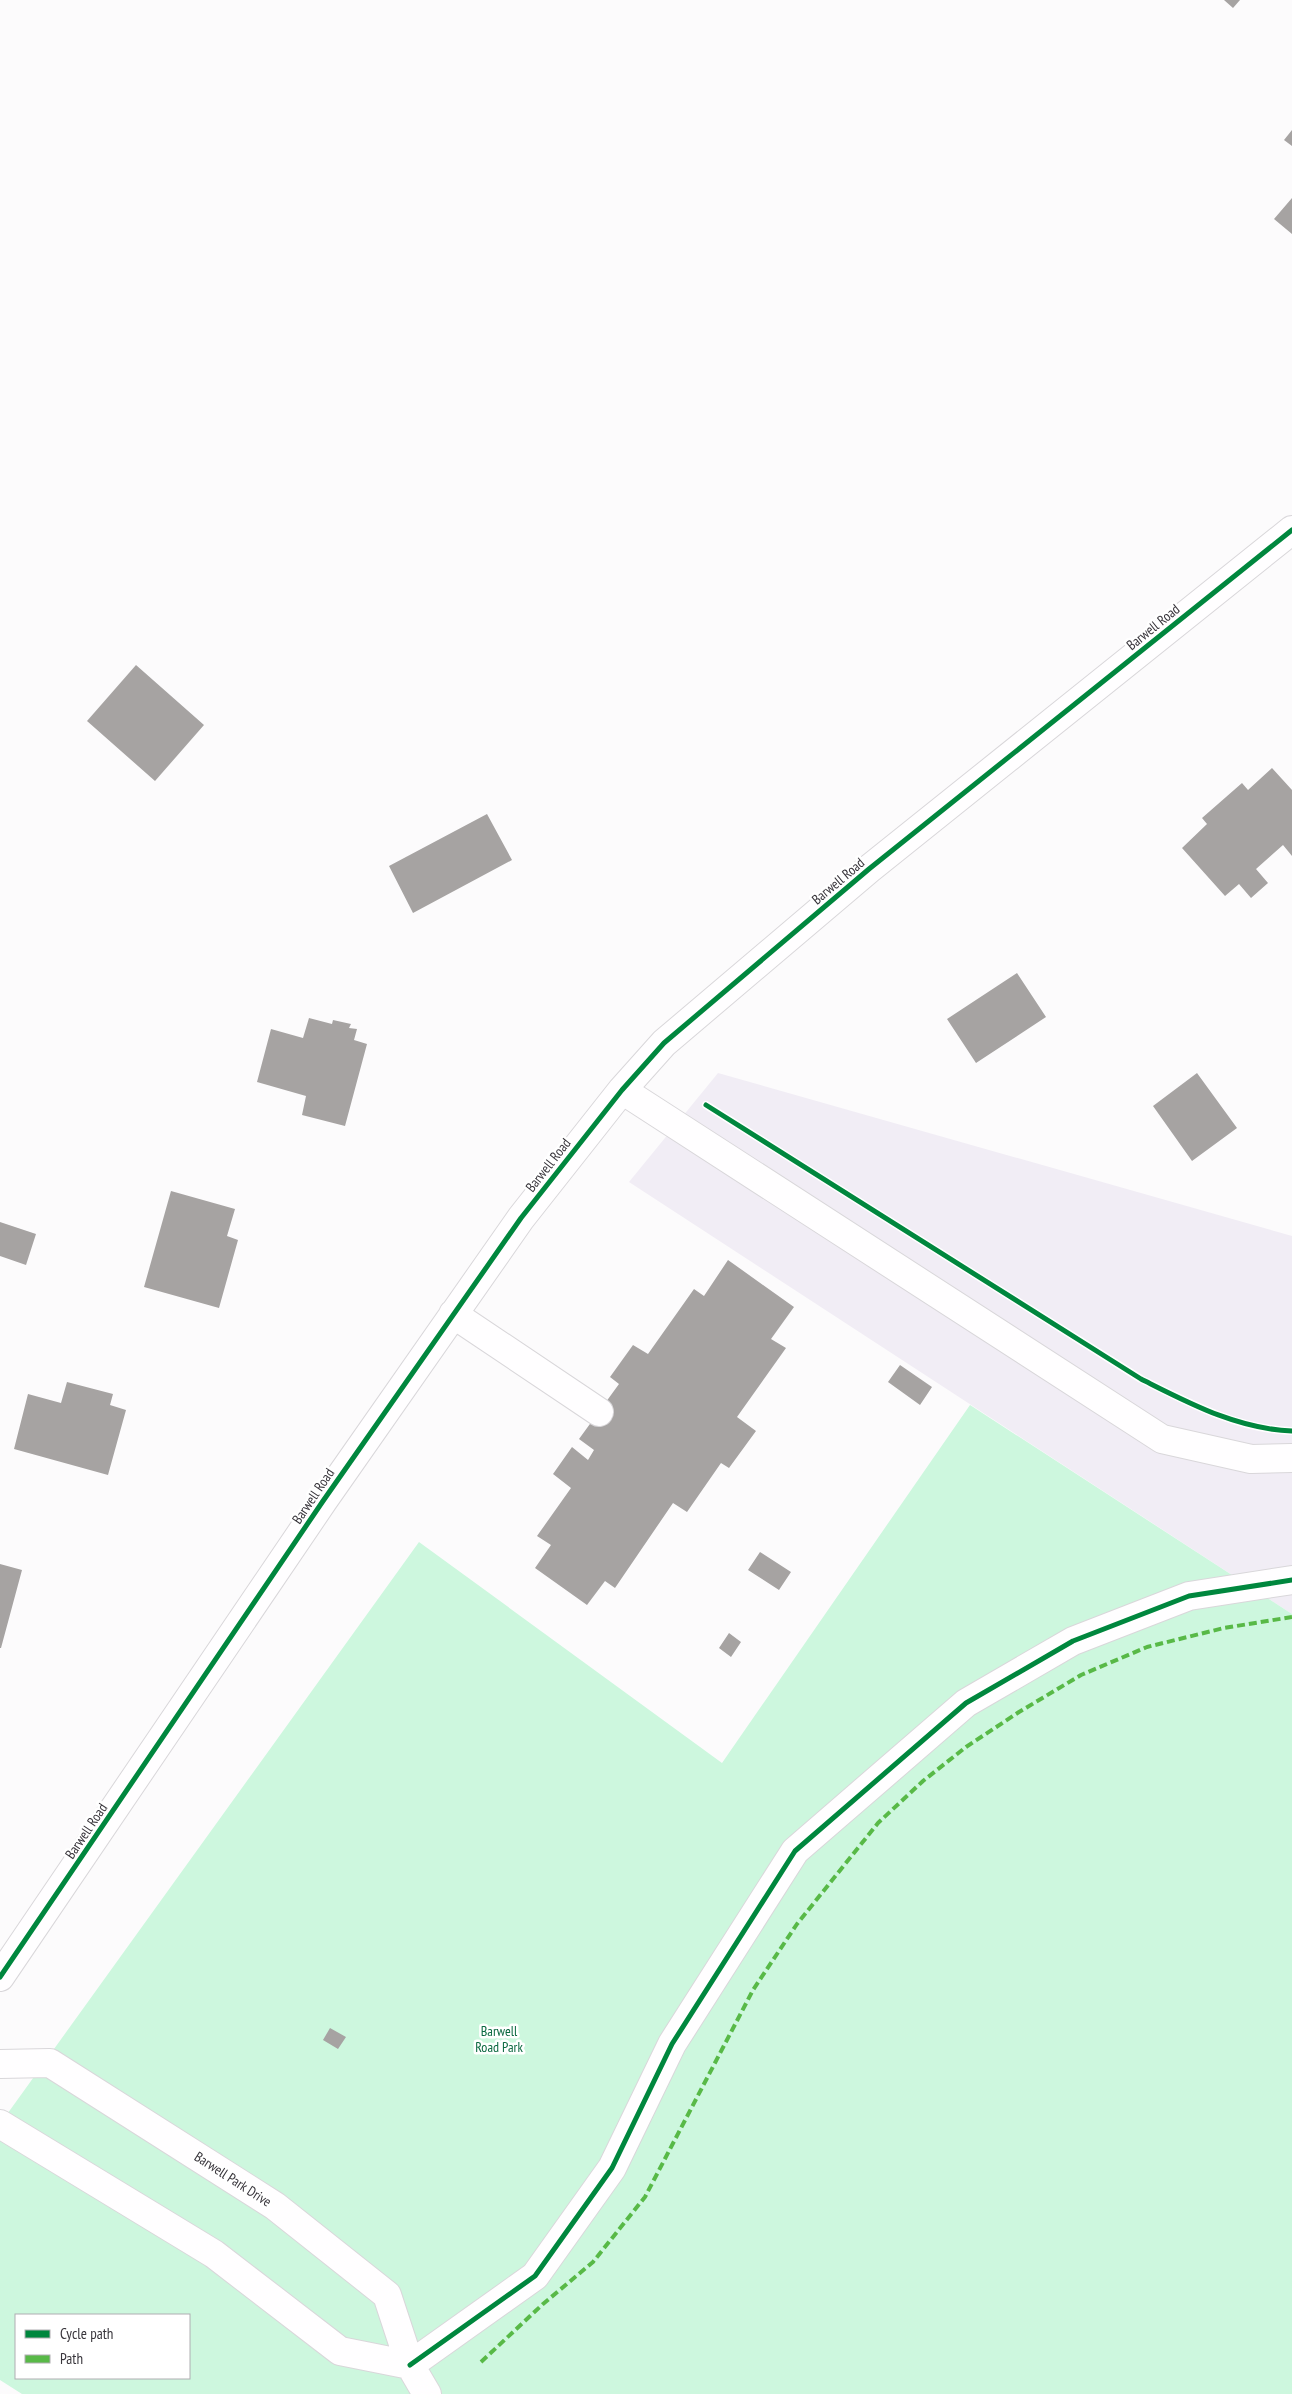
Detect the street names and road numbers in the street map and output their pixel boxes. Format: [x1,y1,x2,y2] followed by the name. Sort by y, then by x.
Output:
[1123,600,1183,654] street label: Barwell Road
[808,854,868,908] street label: Barwell Road
[521,1135,575,1195] street label: Barwell Road
[288,1465,338,1527] street label: Barwell Road
[61,1800,111,1862] street label: Barwell Road
[191,2147,275,2211] street label: Barwell Park Drive

